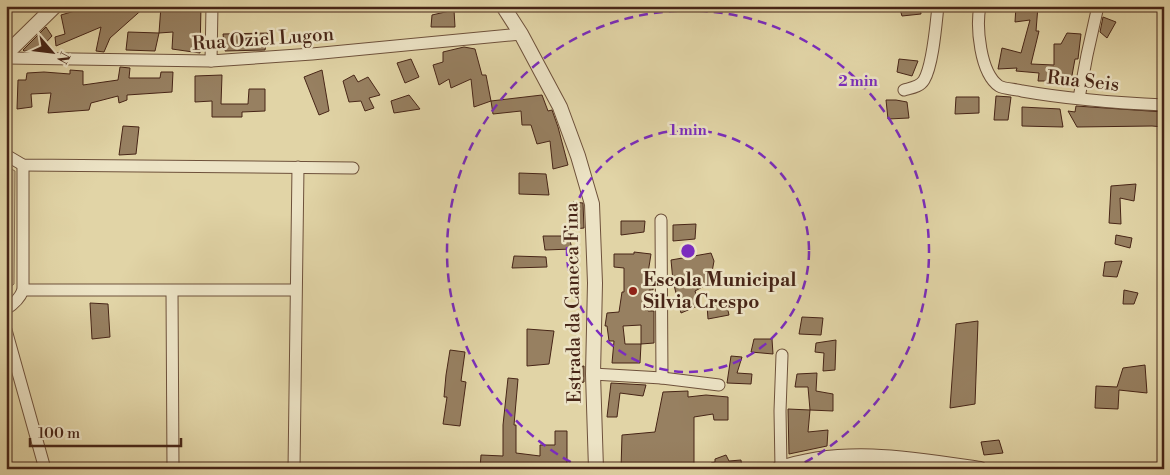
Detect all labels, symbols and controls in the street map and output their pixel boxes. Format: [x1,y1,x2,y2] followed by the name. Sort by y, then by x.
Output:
[191,22,335,56] street label: Rua Oziel Lugon
[28,28,78,78] north arrow
[52,49,73,67] text: N
[1046,65,1120,97] street label: Rua Seis
[838,72,878,91] text: 2 min
[669,121,707,140] text: 1 min
[559,202,587,404] street label: Estrada da Caneca Fina
[679,242,697,260] centre of rings
[643,268,797,314] place label: Escola Municipal Silvia Crespo
[627,285,639,297] marker: Escola Municipal Silvia Crespo
[30,415,181,447] scale bar
[38,424,80,443] text: 100 m

